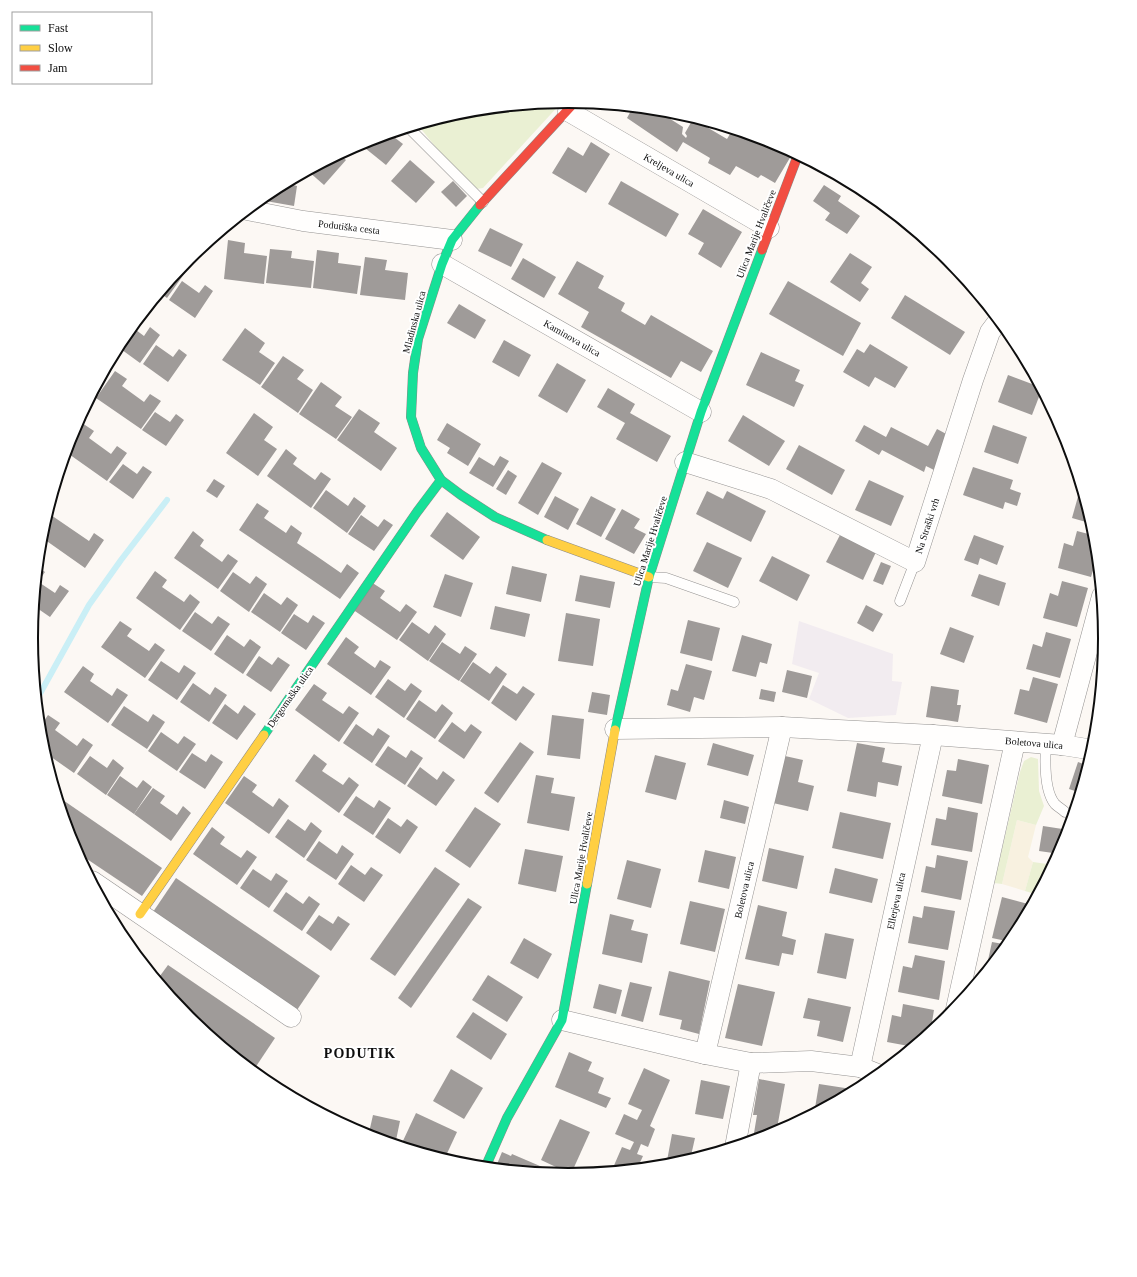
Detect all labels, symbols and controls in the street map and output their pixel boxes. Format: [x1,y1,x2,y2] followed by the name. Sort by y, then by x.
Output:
[12,12,152,84] legend
[48,21,69,35] text: Fast
[48,41,73,55] text: Slow
[48,61,68,75] text: Jam
[642,151,697,189] street label: Kreljeva ulica
[734,188,778,280] street label: Ulica Marije Hvaličeve
[318,218,381,236] street label: Podutiška cesta
[400,289,428,354] street label: Mladinska ulica
[542,317,603,359] street label: Kaminova ulica
[631,494,669,587] street label: Ulica Marije Hvaličeve
[913,497,941,555] street label: Na Straški vrh
[265,664,316,730] street label: Dergomaška ulica
[1005,735,1064,751] street label: Boletova ulica
[567,810,595,905] street label: Ulica Marije Hvaličeve
[732,860,756,920] street label: Boletova ulica
[885,871,908,931] street label: Ellerjeva ulica
[324,1046,396,1061] district label: PODUTIK

